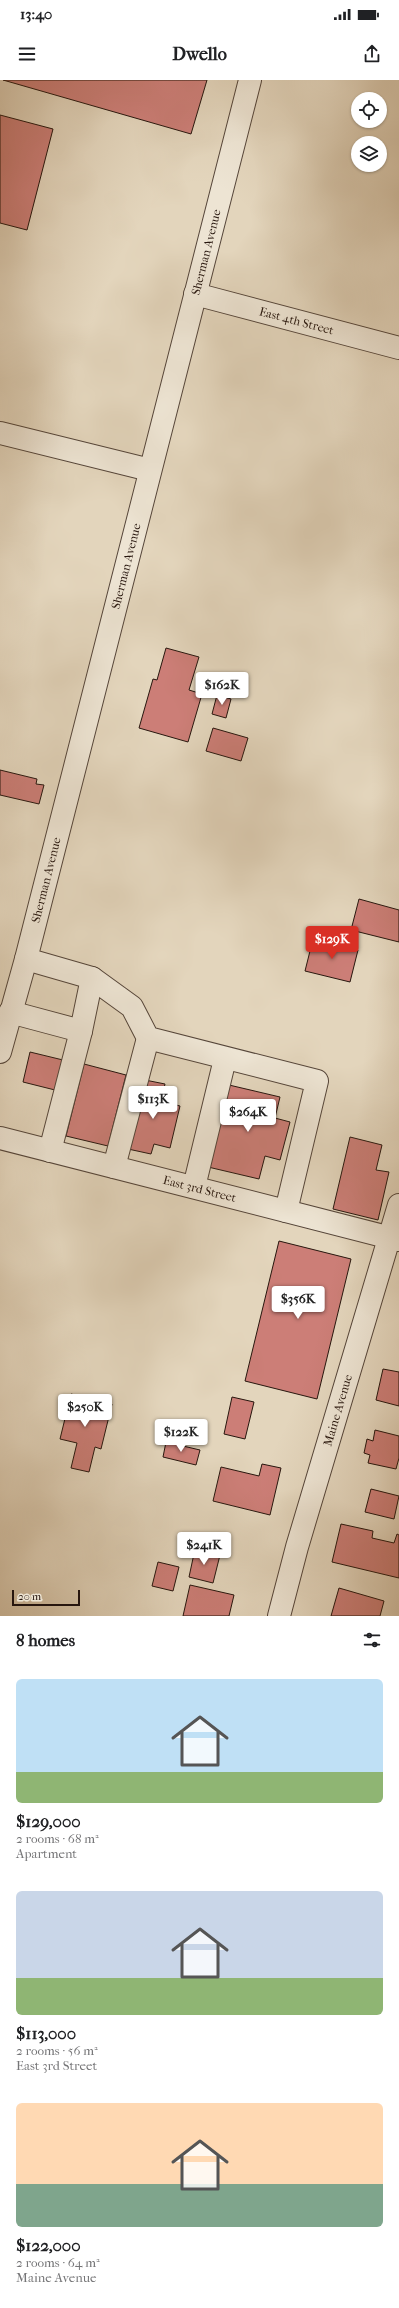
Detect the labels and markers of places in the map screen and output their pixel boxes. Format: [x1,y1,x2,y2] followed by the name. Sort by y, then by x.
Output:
[194,672,250,706] pin: $162K
[304,926,360,960] pin: $129K
[125,1086,181,1120] pin: $113K
[220,1099,276,1133] pin: $264K
[270,1286,326,1320] pin: $356K
[57,1394,113,1428] pin: $250K
[153,1419,209,1453] pin: $122K
[176,1532,232,1566] pin: $241K

